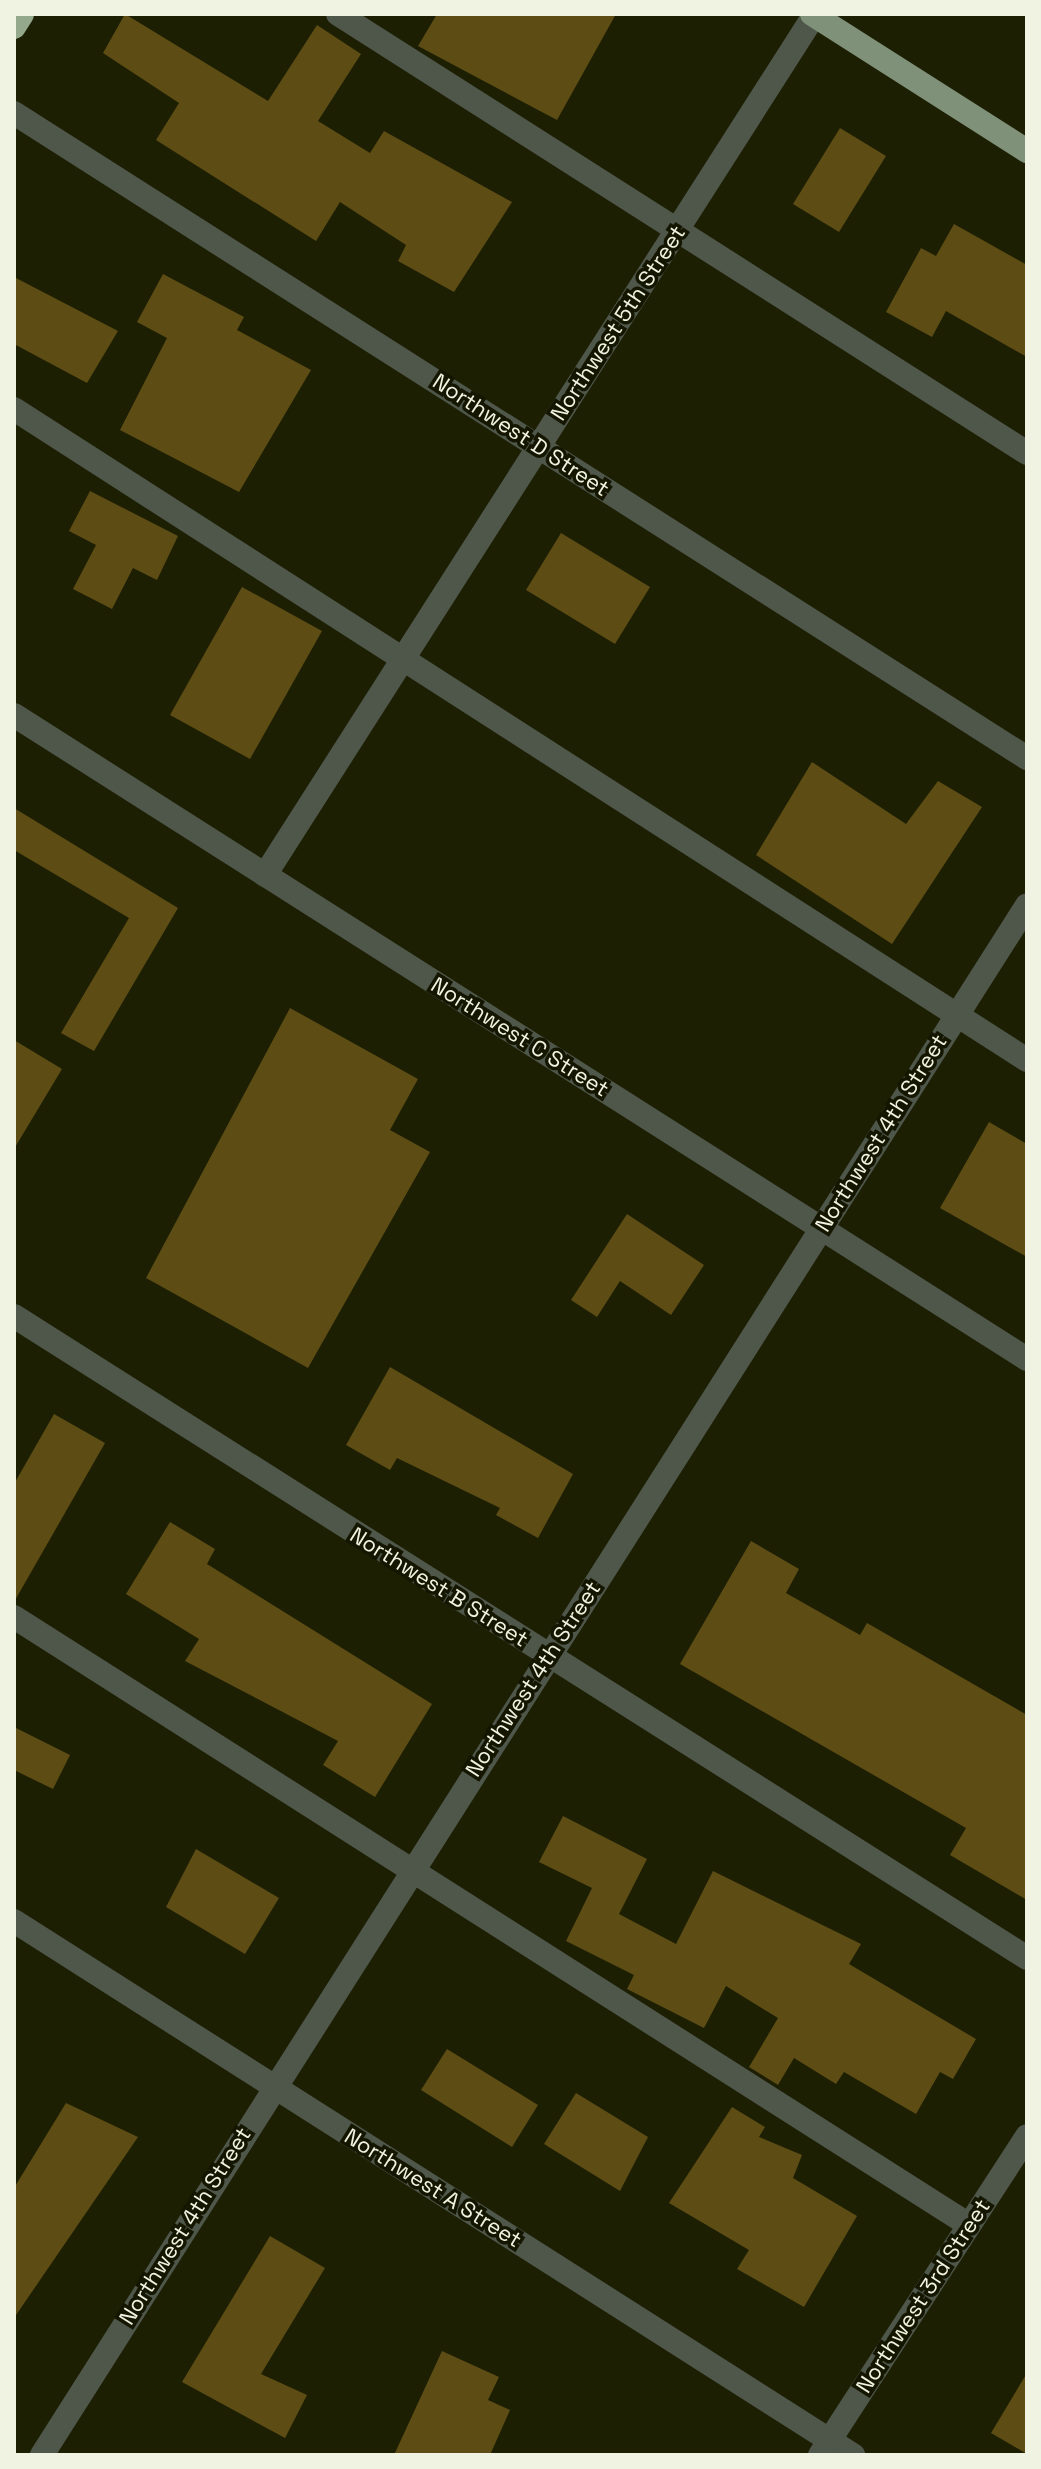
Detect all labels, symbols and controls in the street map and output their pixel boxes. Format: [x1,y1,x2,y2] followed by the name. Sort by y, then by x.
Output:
[545,221,691,425] street label: Northwest 5th Street
[428,368,614,502] street label: Northwest D Street
[426,972,614,1102] street label: Northwest C Street
[809,1029,953,1237] street label: Northwest 4th Street
[345,1521,533,1653] street label: Northwest B Street
[460,1576,606,1782] street label: Northwest 4th Street
[113,2122,257,2330] street label: Northwest 4th Street
[339,2123,527,2253] street label: Northwest A Street
[850,2194,996,2398] street label: Northwest 3rd Street

